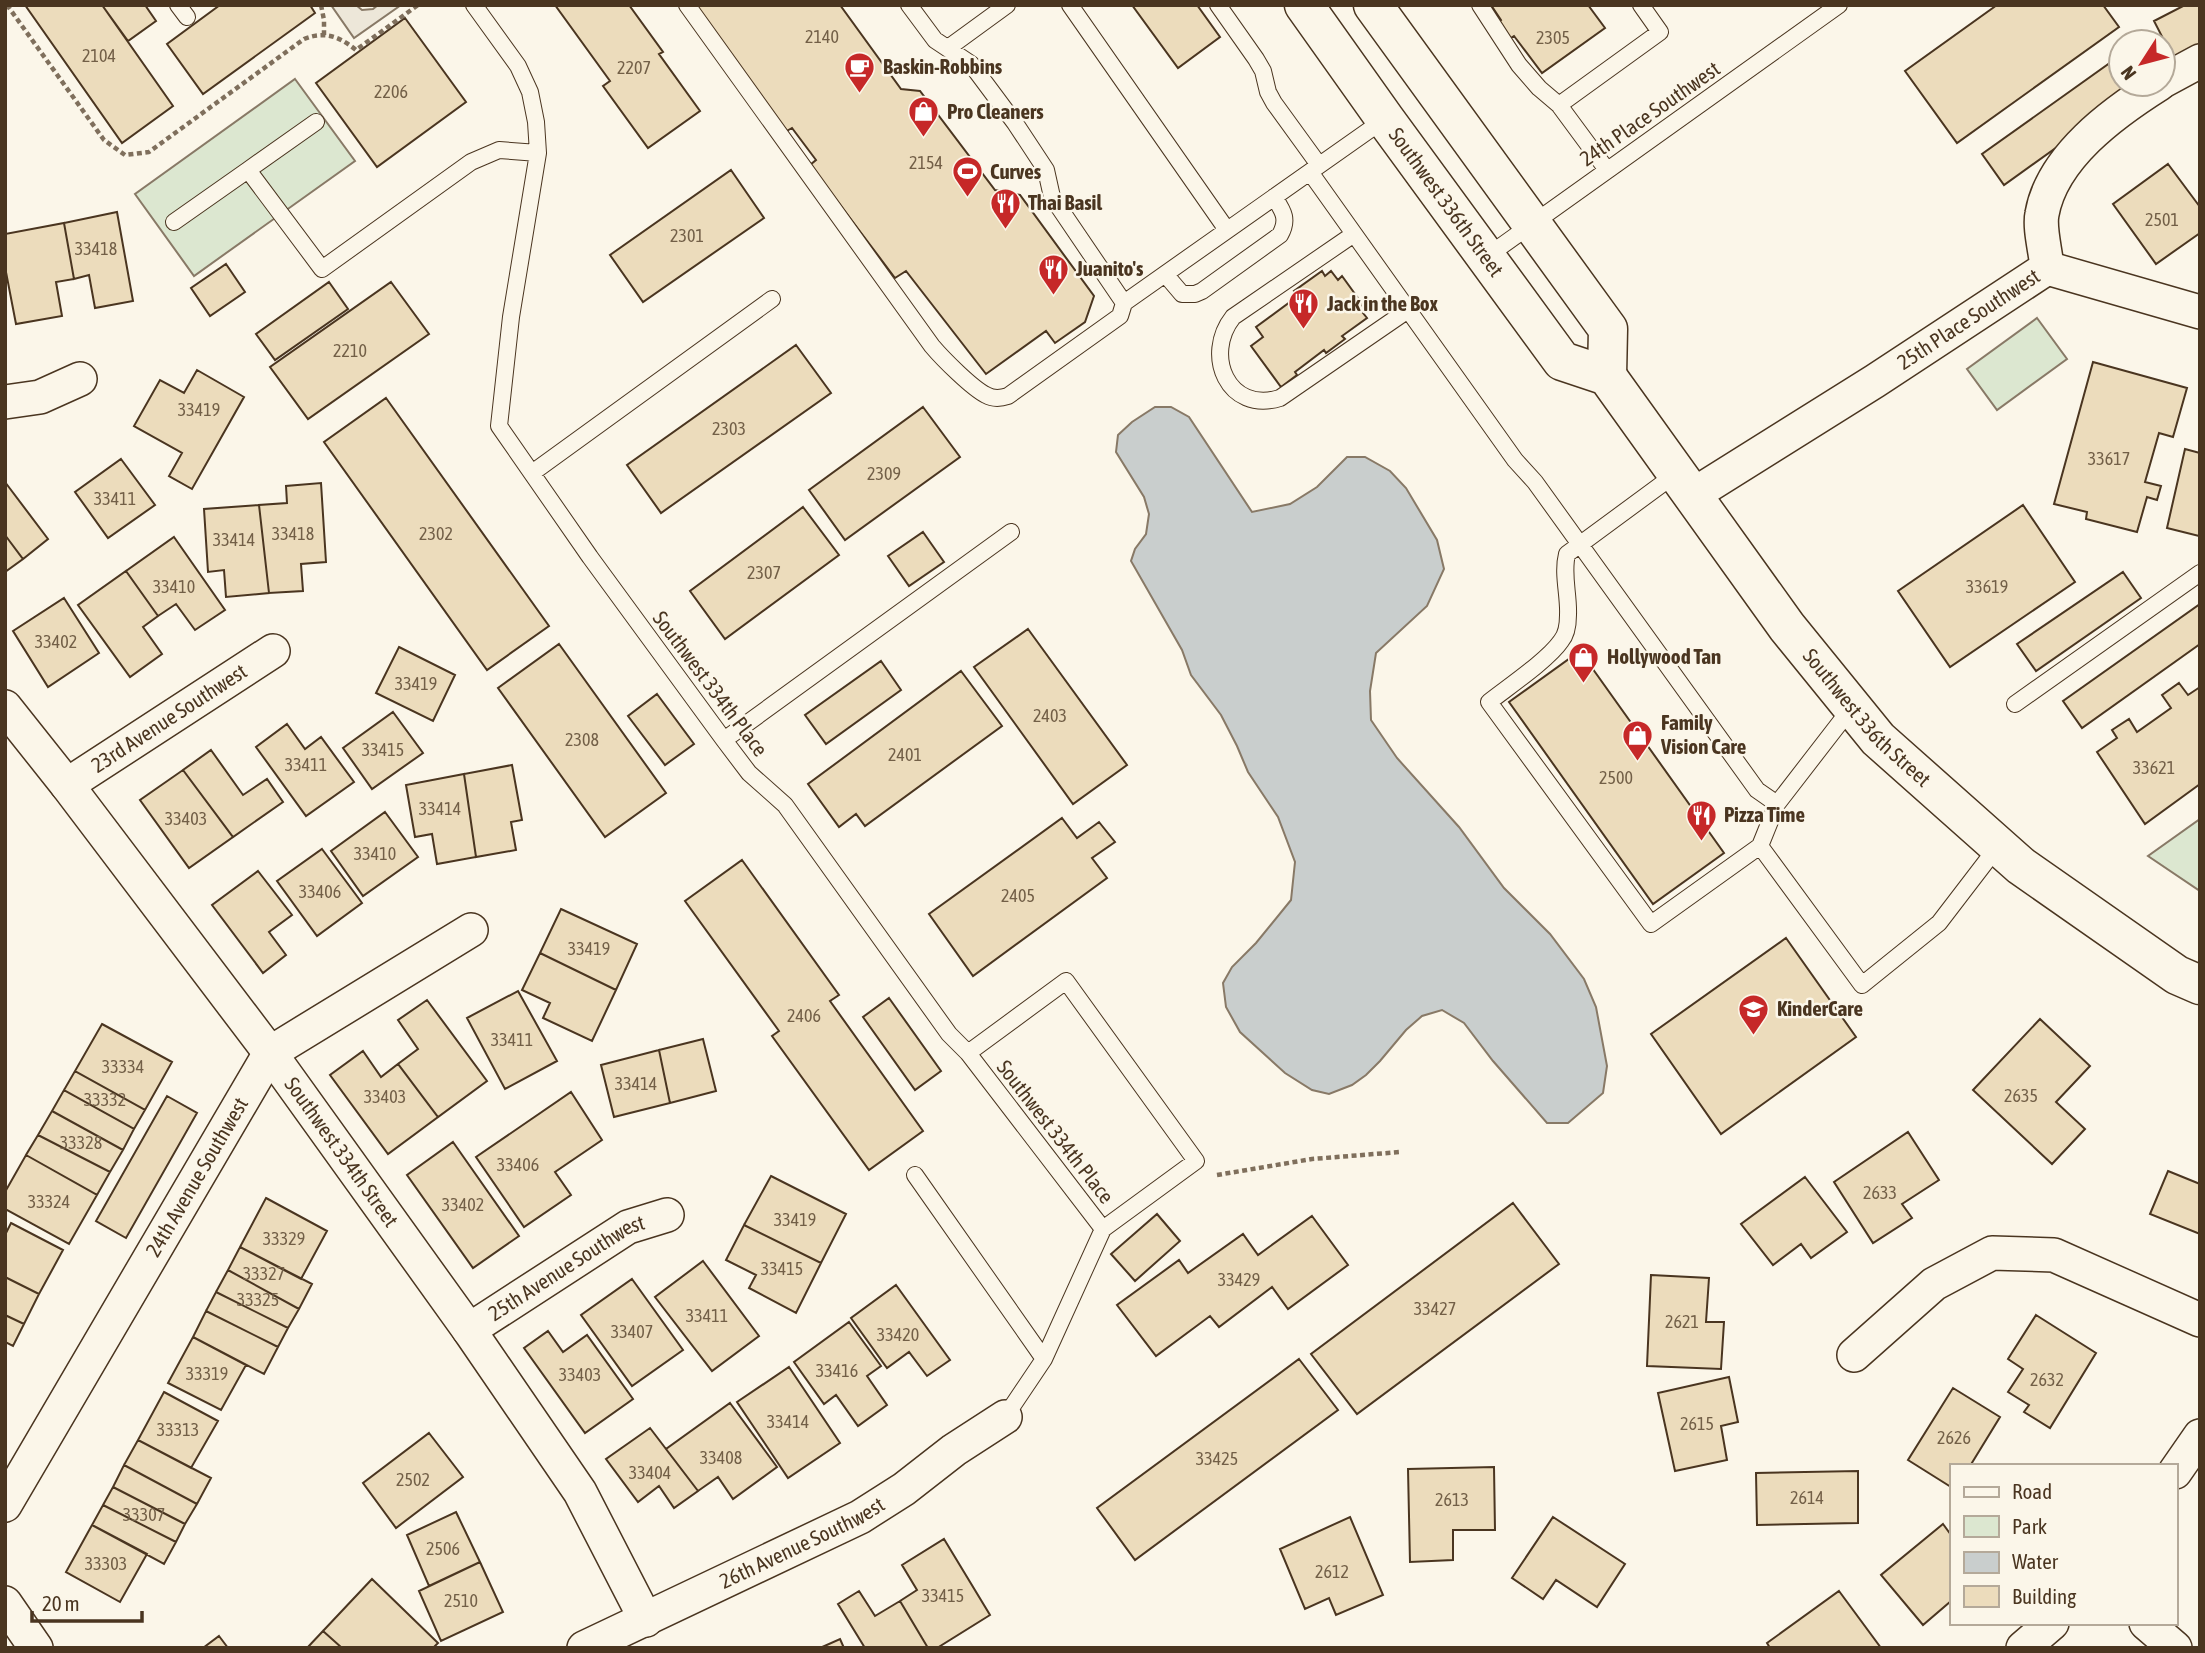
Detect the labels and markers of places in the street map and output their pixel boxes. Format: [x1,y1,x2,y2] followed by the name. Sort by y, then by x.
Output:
[843,50,877,94] cafe icon: Baskin-Robbins
[883,54,1003,78] place label: Baskin-Robbins
[907,95,941,139] shop icon: Pro Cleaners
[947,99,1044,123] place label: Pro Cleaners
[950,155,984,199] sports icon: Curves
[990,159,1042,183] place label: Curves
[988,186,1022,230] restaurant icon: Thai Basil
[1028,190,1102,214] place label: Thai Basil
[1036,252,1070,296] restaurant icon: Juanito's
[1075,256,1144,280] place label: Juanito's
[1287,287,1321,331] restaurant icon: Jack in the Box
[1326,291,1439,315] place label: Jack in the Box
[1567,640,1601,684] shop icon: Hollywood Tan
[1607,644,1721,668] place label: Hollywood Tan
[1660,710,1746,758] place label: Family Vision Care
[1621,718,1655,762] shop icon: Family Vision Care
[1684,798,1718,842] restaurant icon: Pizza Time
[1724,802,1805,826] place label: Pizza Time
[1737,992,1771,1036] school or university icon: KinderCare
[1777,996,1863,1020] place label: KinderCare

